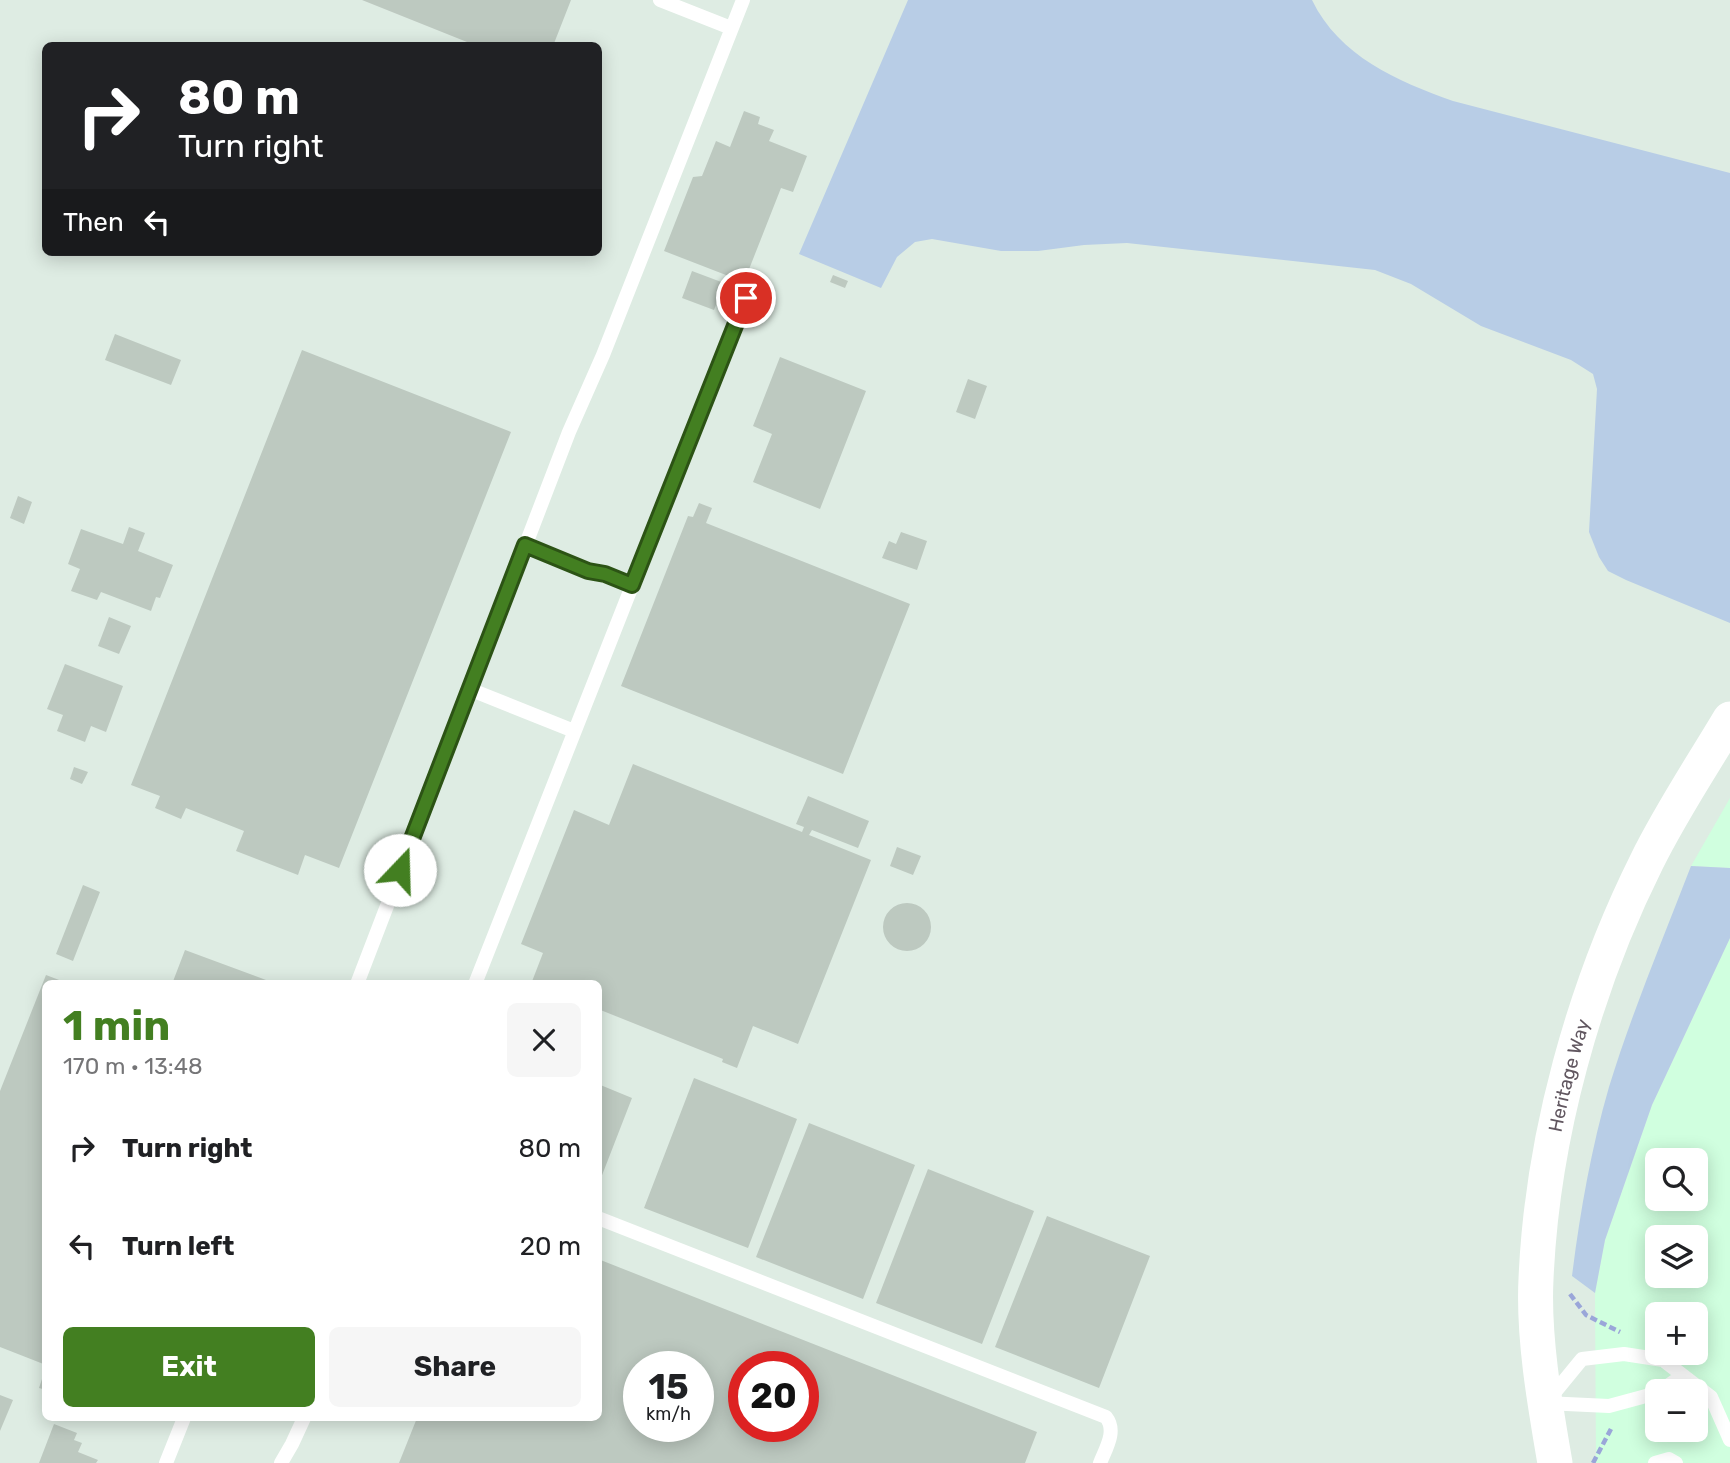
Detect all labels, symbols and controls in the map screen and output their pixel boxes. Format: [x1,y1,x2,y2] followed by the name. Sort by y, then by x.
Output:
[178,68,300,126] text: 80 m
[63,70,154,161] icon: right
[178,127,323,165] text: Turn right
[138,203,176,241] icon: left
[63,207,124,238] text: Then
[716,268,776,328] pin
[727,279,765,317] icon: arrive
[363,833,437,907] position arrow
[63,1001,170,1051] text: 1 min
[507,1003,581,1077] button: close
[1543,1016,1594,1134] street label: Heritage Way
[63,1052,203,1080] text: 170 m · 13:48
[63,1129,101,1167] icon: right
[122,1133,252,1164] text: Turn right
[518,1133,581,1164] text: 80 m
[1645,1148,1708,1442] map controls
[1645,1148,1708,1211] button: search
[1645,1225,1708,1288] button: layers
[63,1227,101,1265] icon: left
[122,1231,234,1262] text: Turn left
[520,1231,581,1262] text: 20 m
[1645,1302,1708,1365] button: +
[63,1327,315,1407] button: Exit
[329,1327,581,1407] button: Share
[728,1351,819,1442] speed limit sign: 20
[648,1366,689,1408] text: 15
[1645,1379,1708,1442] button: −
[646,1403,691,1425] text: km/h

